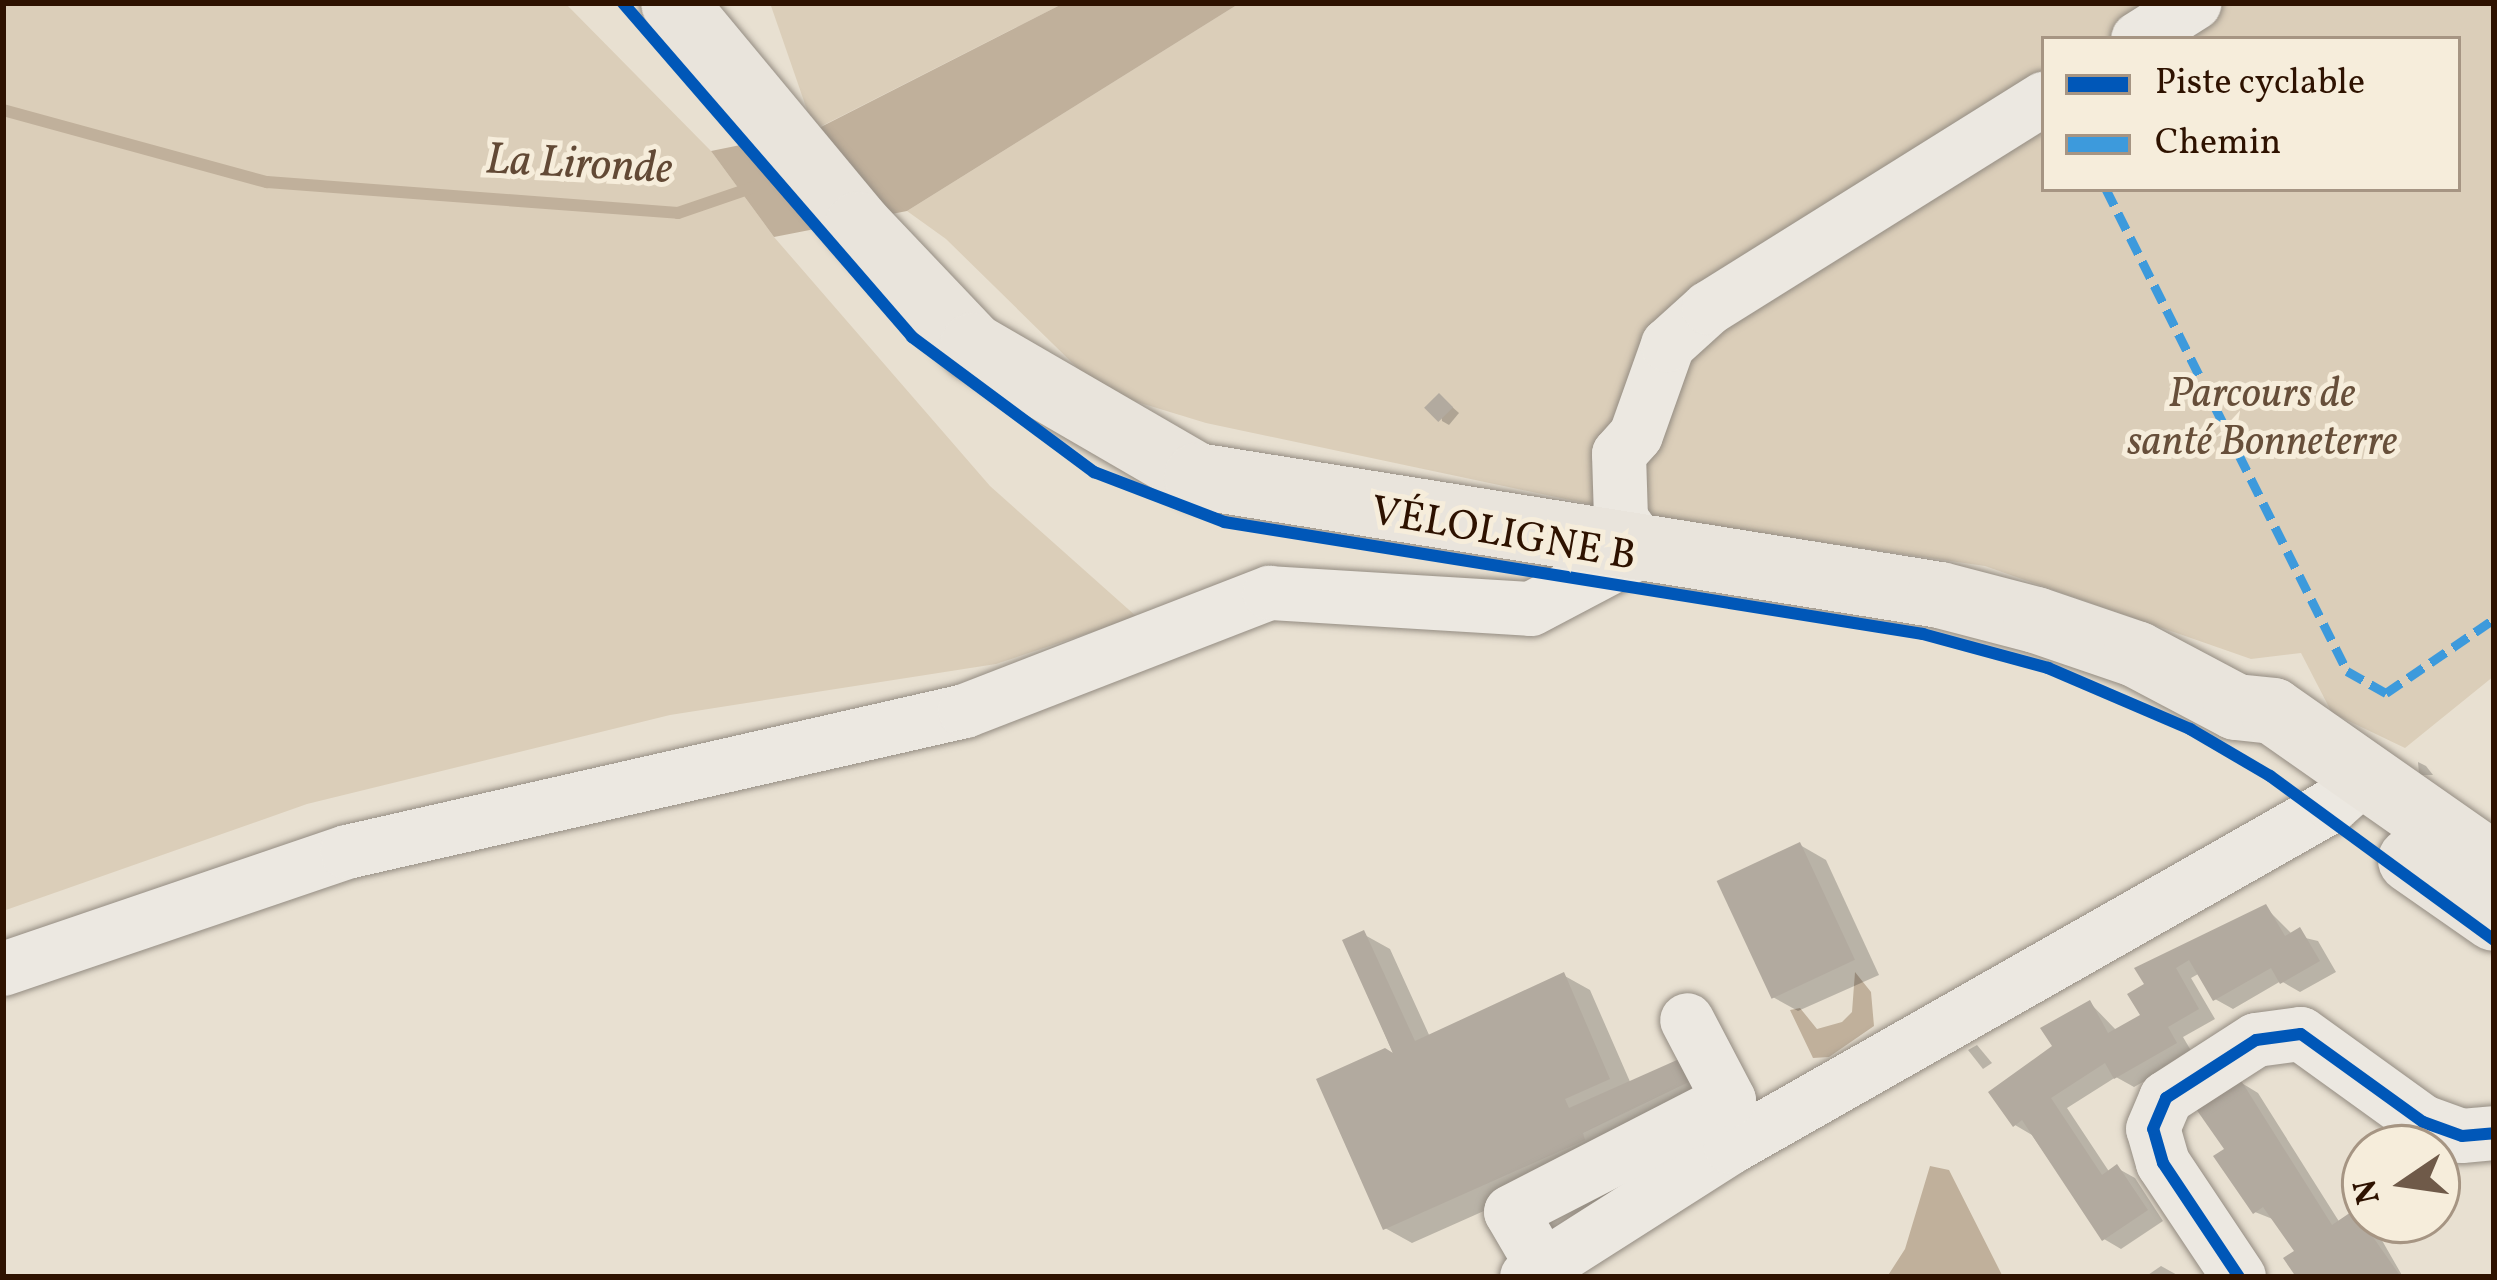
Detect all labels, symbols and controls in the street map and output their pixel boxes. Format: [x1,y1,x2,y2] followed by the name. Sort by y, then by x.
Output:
[2041,36,2461,192] legend
[2155,59,2365,109] text: Piste cyclable
[2155,119,2281,169] text: Chemin
[484,134,674,198] water label: La Lironde
[2127,371,2397,470] park label: Parcours de santé Bonneterre
[1366,488,1640,584] street label: VÉLOLIGNE B
[2341,1124,2461,1244] north arrow
[2344,1175,2394,1208] text: N

